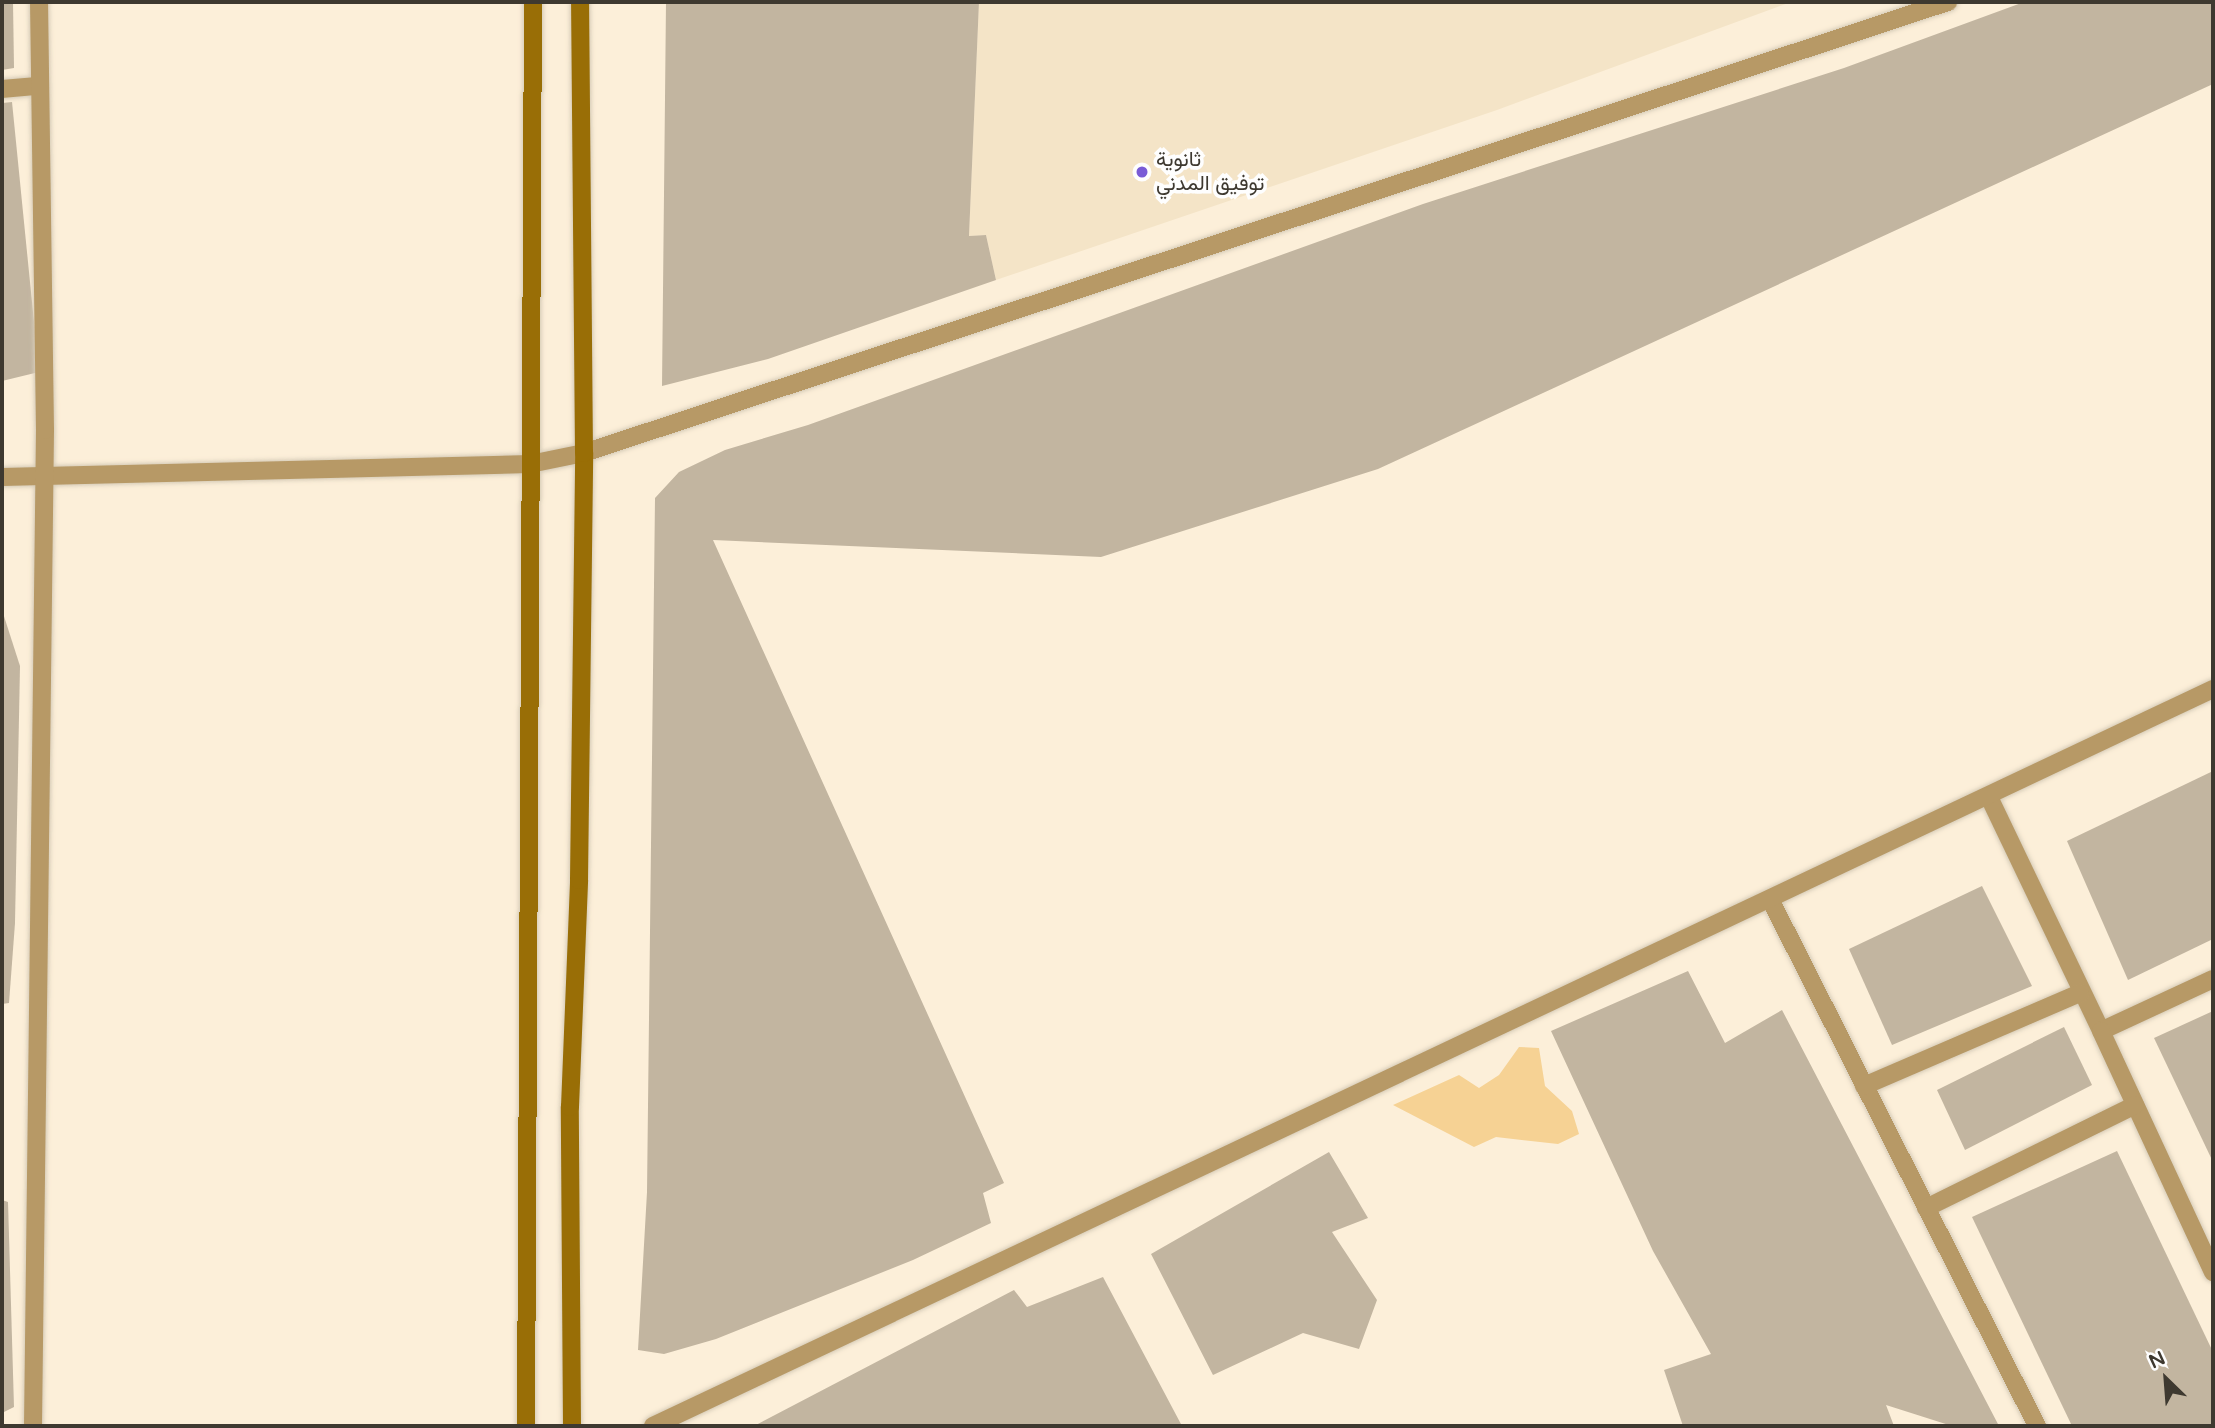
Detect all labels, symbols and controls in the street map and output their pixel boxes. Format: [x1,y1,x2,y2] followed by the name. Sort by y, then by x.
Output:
[1156,147,1264,197] place label: ثانوية توفيق المدني
[1134,164,1150,180] marker: ثانوية توفيق المدني
[2131,1344,2201,1414] north arrow
[2146,1347,2169,1373] text: N

